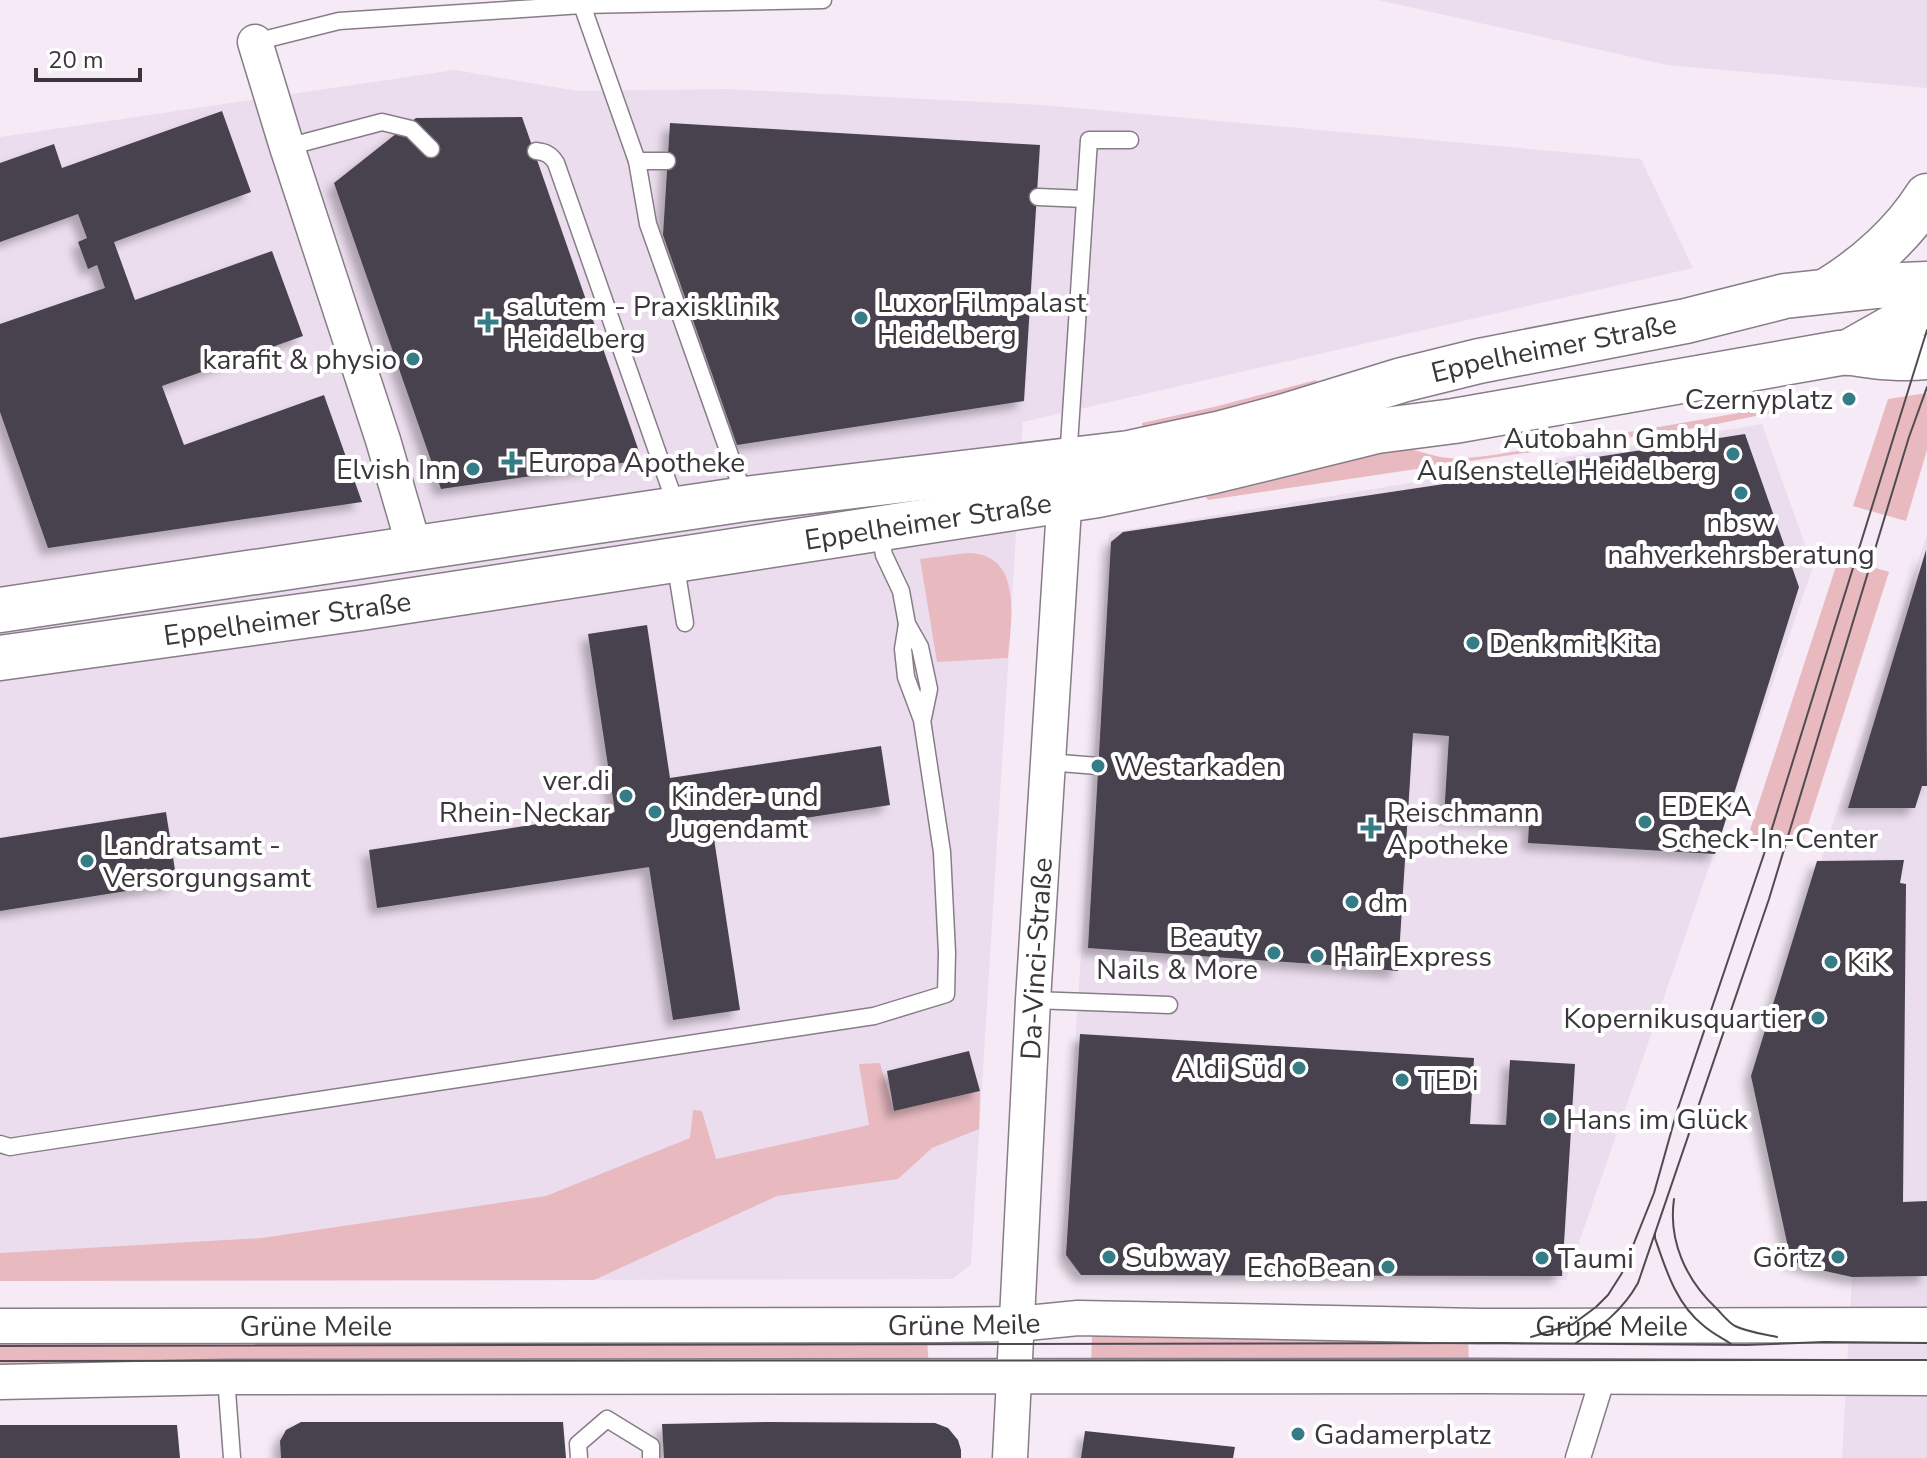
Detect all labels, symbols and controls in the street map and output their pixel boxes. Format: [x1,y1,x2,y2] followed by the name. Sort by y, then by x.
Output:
[36,32,140,82] scale bar
[48,44,104,76] text: 20 m
[877,284,1087,354] place label: Luxor Filmpalast Heidelberg
[506,288,776,358] place label: salutem - Praxisklinik Heidelberg
[1427,305,1680,392] street label: Eppelheimer Straße
[852,309,870,327] marker: Luxor Filmpalast Heidelberg
[477,311,499,333] marker: salutem - Praxisklinik Heidelberg
[203,341,397,379] place label: karafit & physio
[404,350,422,368] marker: karafit & physio
[1685,381,1833,419] place label: Czernyplatz
[1840,390,1858,408] marker: Czernyplatz
[1417,420,1717,490] place label: Autobahn GmbH Außenstelle Heidelberg
[528,444,745,482] place label: Europa Apotheke
[1724,445,1742,463] marker: Autobahn GmbH Außenstelle Heidelberg
[336,451,457,489] place label: Elvish Inn
[503,453,521,471] marker: Europa Apotheke
[464,460,482,478] marker: Elvish Inn
[802,484,1054,560] street label: Eppelheimer Straße
[1732,484,1750,502] marker: nbsw nahverkehrsberatung
[1607,504,1875,574] place label: nbsw nahverkehrsberatung
[161,583,414,655] street label: Eppelheimer Straße
[1489,625,1658,663] place label: Denk mit Kita
[1464,634,1482,652] marker: Denk mit Kita
[1114,748,1282,786] place label: Westarkaden
[1089,757,1107,775] marker: Westarkaden
[439,762,610,832] place label: ver.di Rhein-Neckar
[670,778,819,848] place label: Kinder- und Jugendamt
[617,787,635,805] marker: ver.di Rhein-Neckar
[1661,788,1878,858] place label: EDEKA Scheck-In-Center
[1387,794,1540,864] place label: Reischmann Apotheke
[646,803,664,821] marker: Kinder- und Jugendamt
[1636,813,1654,831] marker: EDEKA Scheck-In-Center
[1362,819,1380,837] marker: Reischmann Apotheke
[102,827,311,897] place label: Landratsamt - Versorgungsamt
[78,852,96,870] marker: Landratsamt - Versorgungsamt
[1012,856,1062,1061] street label: Da-Vinci-Straße
[1368,884,1408,922] place label: dm
[1343,893,1361,911] marker: dm
[1096,919,1259,989] place label: Beauty Nails & More
[1333,938,1492,976] place label: Hair Express
[1265,944,1283,962] marker: Beauty Nails & More
[1847,944,1889,982] place label: KiK
[1308,947,1326,965] marker: Hair Express
[1822,953,1840,971] marker: KiK
[1564,1000,1802,1038] place label: Kopernikusquartier
[1809,1009,1827,1027] marker: Kopernikusquartier
[1175,1050,1283,1088] place label: Aldi Süd
[1290,1059,1308,1077] marker: Aldi Süd
[1418,1062,1478,1100] place label: TEDi
[1393,1071,1411,1089] marker: TEDi
[1566,1101,1749,1139] place label: Hans im Glück
[1541,1110,1559,1128] marker: Hans im Glück
[1125,1239,1227,1277] place label: Subway
[1753,1239,1822,1277] place label: Görtz
[1558,1240,1634,1278] place label: Taumi
[1100,1248,1118,1266] marker: Subway
[1829,1248,1847,1266] marker: Görtz
[1247,1249,1372,1287] place label: EchoBean
[1533,1249,1551,1267] marker: Taumi
[1379,1258,1397,1276] marker: EchoBean
[888,1304,1042,1345] street label: Grüne Meile
[240,1308,392,1346] street label: Grüne Meile
[1535,1308,1688,1346] street label: Grüne Meile
[1314,1416,1491,1454] place label: Gadamerplatz
[1289,1425,1307,1443] marker: Gadamerplatz

